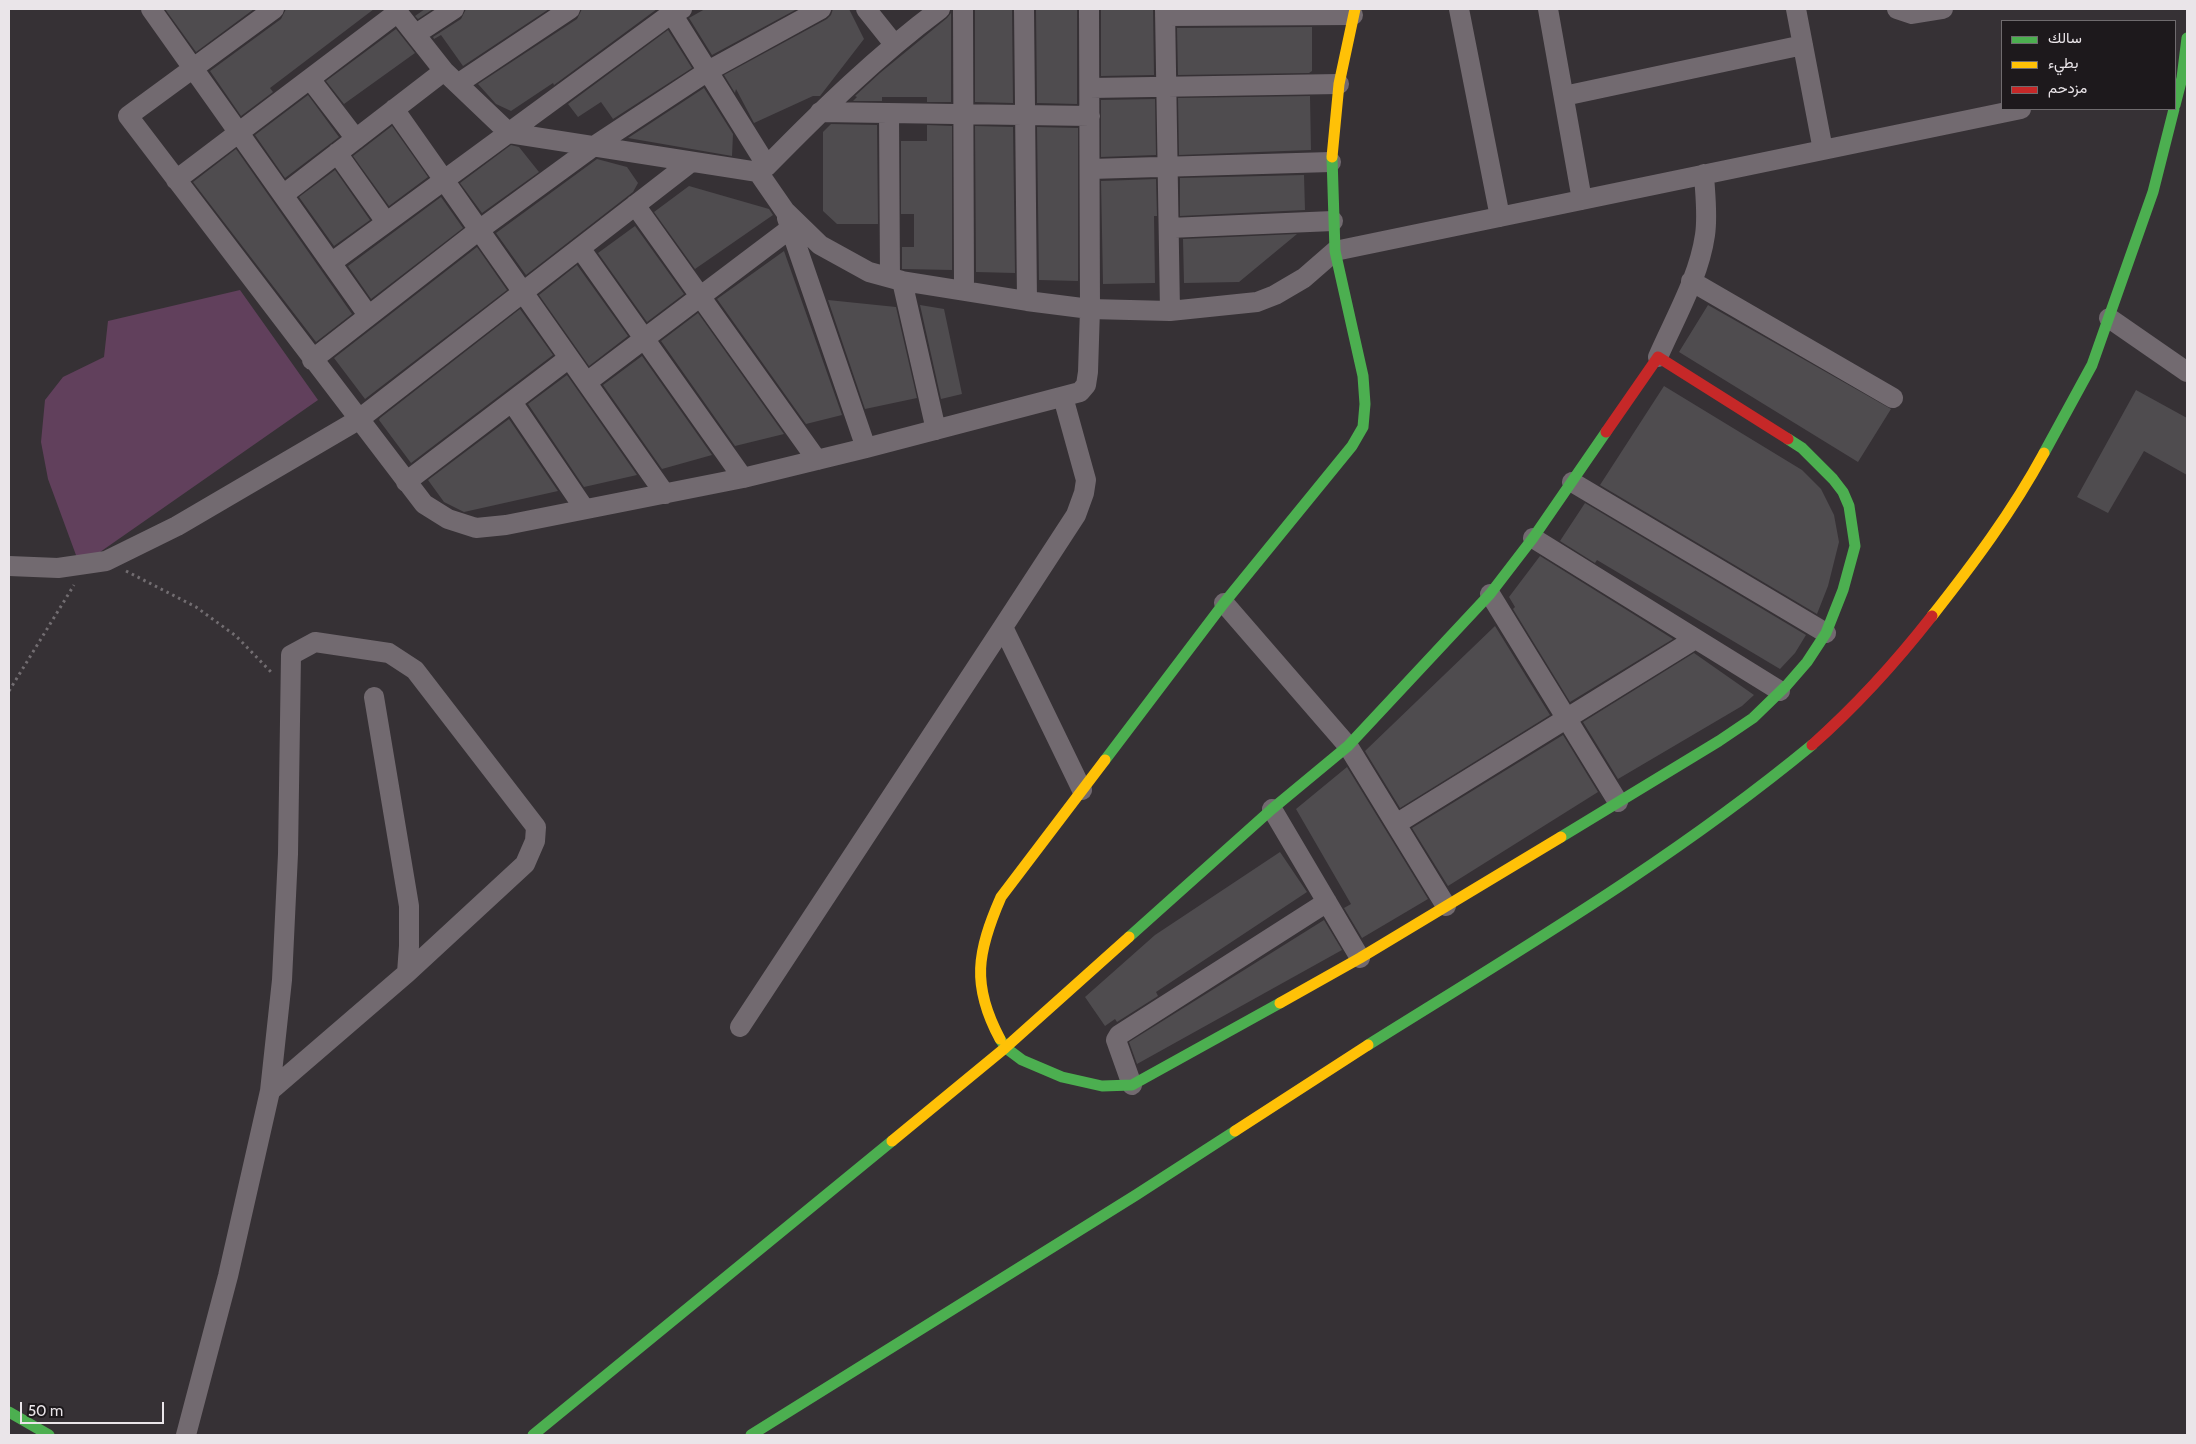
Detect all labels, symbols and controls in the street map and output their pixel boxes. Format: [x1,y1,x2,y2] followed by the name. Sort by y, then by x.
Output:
[2001,20,2176,110] legend
[2048,29,2082,47] text: سالك
[2048,54,2078,72] text: بطيء
[2048,79,2087,97] text: مزدحم
[22,1392,166,1424] scale bar
[28,1402,63,1420] text: 50 m

